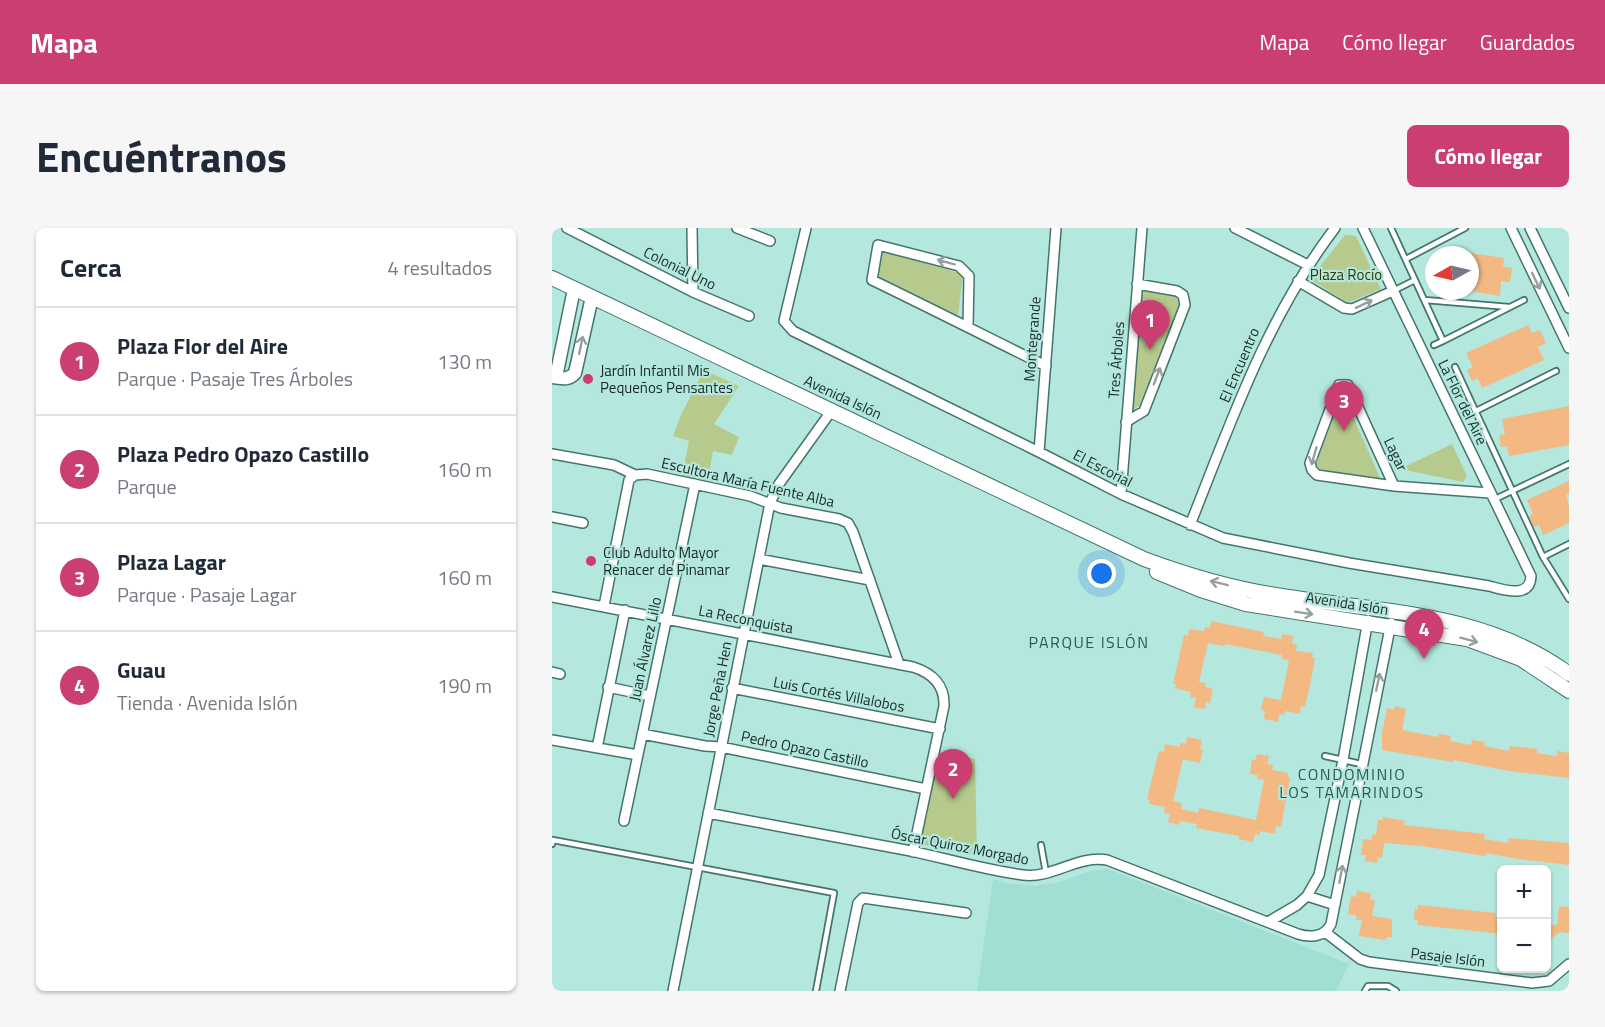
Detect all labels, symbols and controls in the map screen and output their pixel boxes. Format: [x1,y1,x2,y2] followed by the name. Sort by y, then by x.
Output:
[30,21,98,64] text: Mapa
[1260,26,1309,58] text: Mapa
[1342,26,1447,58] text: Cómo llegar
[1480,26,1575,58] text: Guardados
[36,124,287,188] text: Encuéntranos
[1407,125,1569,187] button: Cómo llegar
[640,240,720,296] street label: Colonial Uno
[1425,246,1479,300] north arrow
[60,248,122,287] text: Cerca
[388,252,492,283] text: 4 resultados
[937,256,956,268] one-way arrow
[1310,263,1382,286] park label: Plaza Rocío
[1531,271,1543,289] one-way arrow
[1018,296,1046,382] street label: Montegrande
[1354,298,1372,309] one-way arrow
[1130,300,1170,350] pin: 1
[1102,321,1130,399] street label: Tres Árboles
[1213,324,1265,406] street label: El Encuentro
[117,329,288,363] text: Plaza Flor del Aire
[576,336,587,355] one-way arrow
[74,346,85,377] text: 1
[437,346,492,377] text: 130 m
[1432,355,1494,449] street label: La Flor del Aire
[600,359,733,399] place label: Jardín Infantil Mis Pequeños Pensantes
[117,363,353,394] text: Parque · Pasaje Tres Árboles
[1152,367,1163,386] one-way arrow
[800,369,886,425] street label: Avenida Islón
[581,372,595,386] marker: Jardín Infantil Mis Pequeños Pensantes
[1324,382,1364,431] pin: 3
[1378,433,1414,475] street label: Lagar
[117,437,369,471] text: Plaza Pedro Opazo Castillo
[1069,443,1137,493] street label: El Escorial
[1307,446,1319,465] one-way arrow
[659,451,837,513] street label: Escultora María Fuente Alba
[74,454,85,485] text: 2
[437,454,492,485] text: 160 m
[117,471,177,502] text: Parque
[603,541,730,581] place label: Club Adulto Mayor Renacer de Pinamar
[117,545,226,579] text: Plaza Lagar
[584,554,598,568] marker: Club Adulto Mayor Renacer de Pinamar
[1087,559,1116,588] your location
[74,562,85,593] text: 3
[437,562,492,593] text: 160 m
[1210,577,1229,588] one-way arrow
[117,579,297,610] text: Parque · Pasaje Lagar
[1304,585,1390,621] street label: Avenida Islón
[623,595,667,703] street label: Juan Álvarez Lillo
[697,599,796,640] street label: La Reconquista
[1294,608,1314,619] one-way arrow
[1404,610,1444,659] pin: 4
[1029,630,1149,654] district label: PARQUE ISLÓN
[1459,634,1478,646] one-way arrow
[696,639,738,739] street label: Jorge Peña Hen
[117,653,166,687] text: Guau
[74,670,85,701] text: 4
[437,670,492,701] text: 190 m
[771,670,907,718] street label: Luis Cortés Villalobos
[1373,673,1384,693] one-way arrow
[117,687,298,718] text: Tienda · Avenida Islón
[739,724,871,774] street label: Pedro Opazo Castillo
[934,750,972,799] pin: 2
[1279,762,1425,804] district label: CONDOMINIO LOS TAMARINDOS
[889,821,1031,871] street label: Óscar Quiroz Morgado
[1336,864,1347,884] one-way arrow
[1497,865,1551,973] map controls
[1497,865,1551,919] button: +
[1497,919,1551,973] button: −
[1409,941,1487,973] street label: Pasaje Islón

